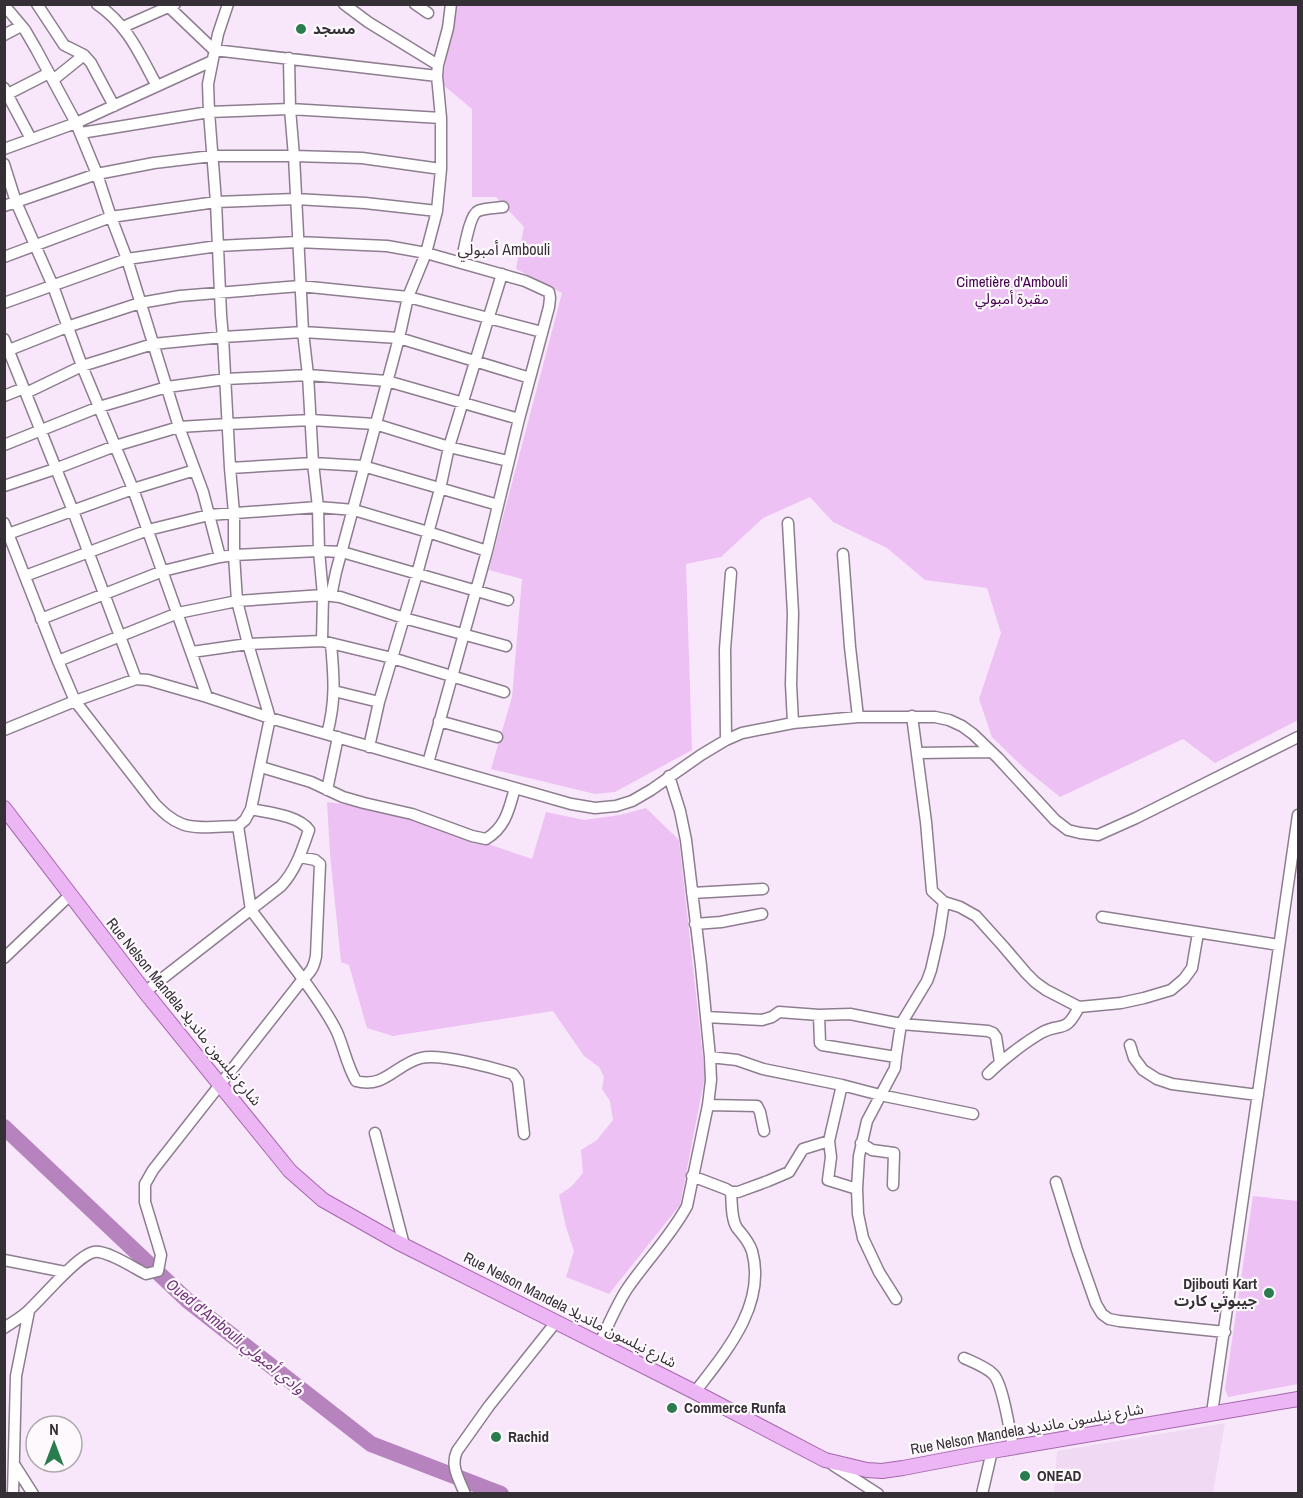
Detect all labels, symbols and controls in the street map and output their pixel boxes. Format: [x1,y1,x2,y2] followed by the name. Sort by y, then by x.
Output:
[313,18,355,39] place label: مسجد
[294,22,308,36] marker: مسجد
[458,238,550,262] district label: أمبولي Ambouli
[956,271,1068,310] park label: Cimetière d'Ambouli مقبرة أمبولي
[100,913,267,1112] street label: Rue Nelson Mandela شارع نيلسون مانديلا
[459,1247,680,1374] street label: Rue Nelson Mandela شارع نيلسون مانديلا
[160,1273,310,1401] water label: Oued d'Ambouli وادي أمبولي
[1174,1273,1258,1312] place label: Djibouti Kart جيبوتي كارت
[1262,1286,1276,1300] marker: Djibouti Kart جيبوتي كارت
[684,1397,786,1418] place label: Commerce Runfa
[909,1398,1146,1461] street label: Rue Nelson Mandela شارع نيلسون مانديلا
[665,1401,679,1415] marker: Commerce Runfa
[24,1414,84,1474] north arrow
[49,1418,59,1440] text: N
[508,1426,549,1447] place label: Rachid
[489,1430,503,1444] marker: Rachid
[1037,1465,1082,1486] place label: ONEAD
[1018,1469,1032,1483] marker: ONEAD

